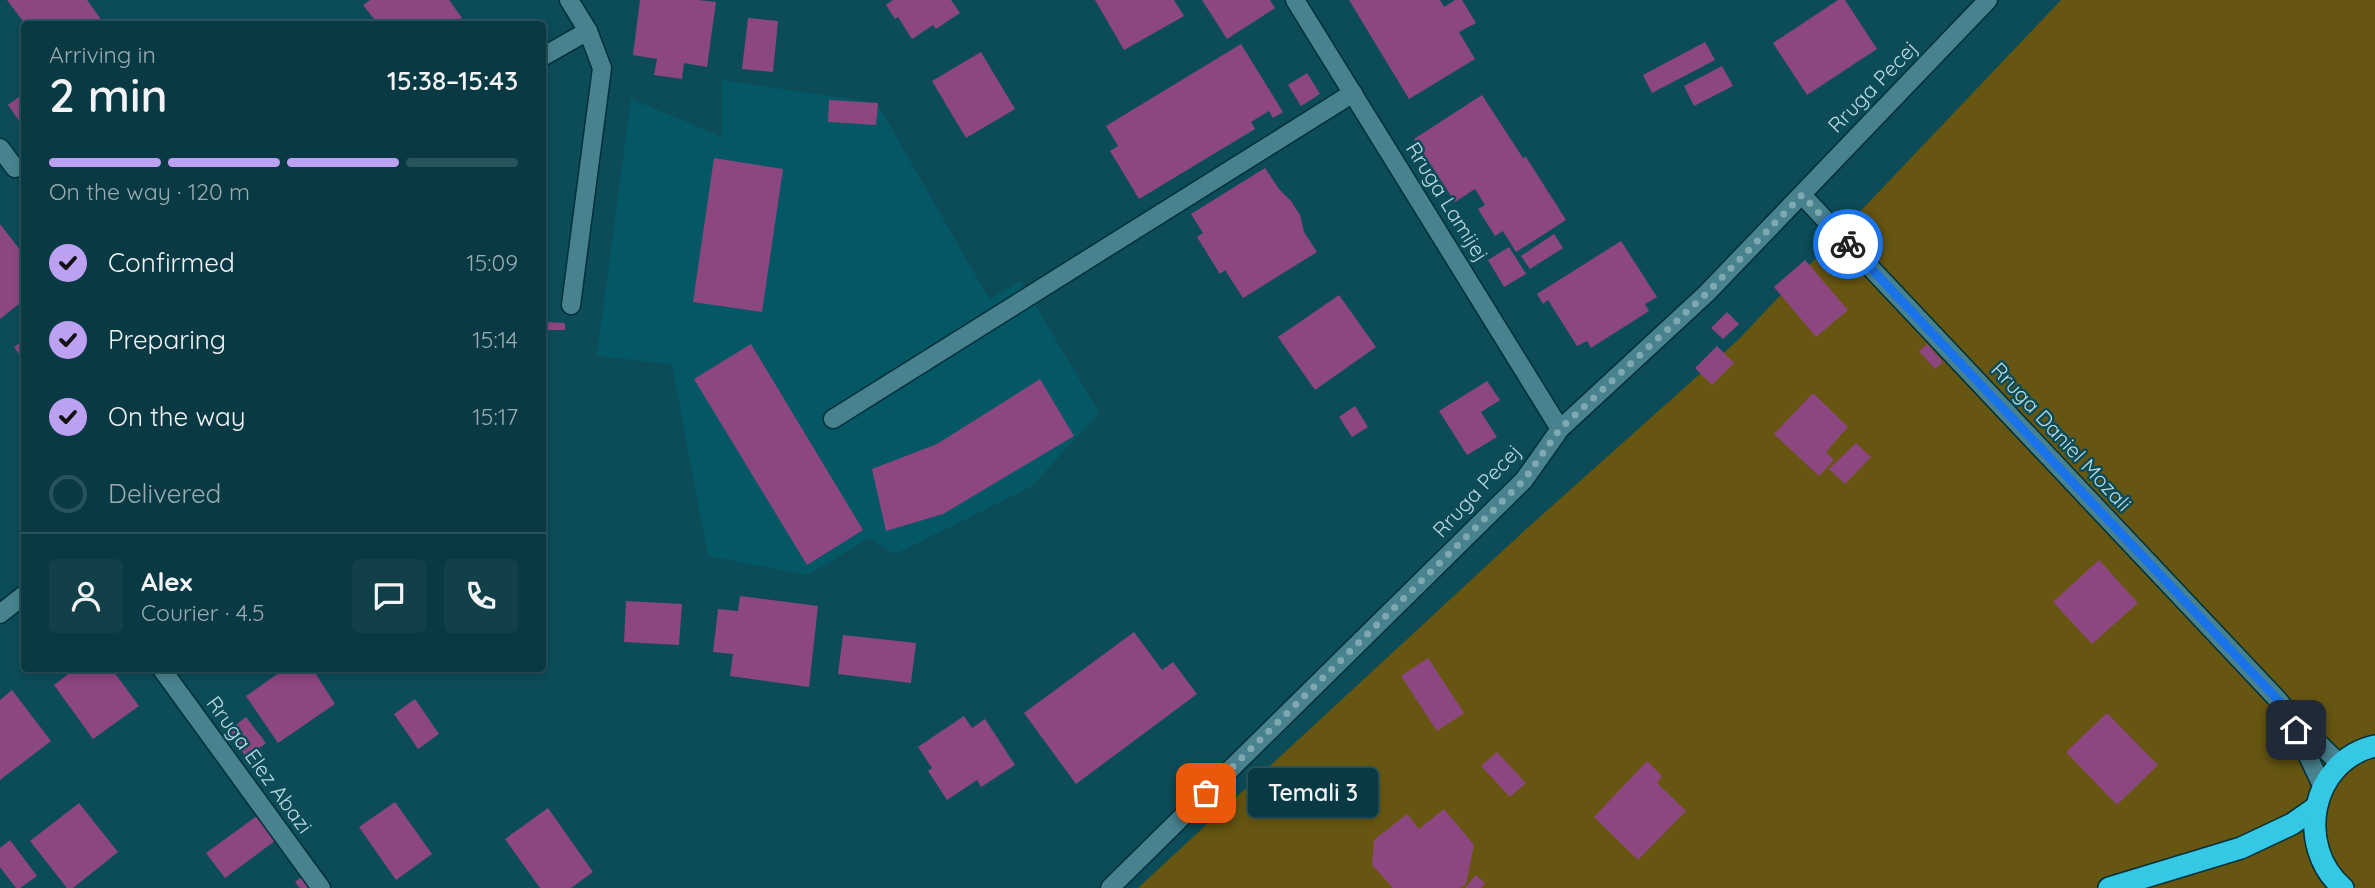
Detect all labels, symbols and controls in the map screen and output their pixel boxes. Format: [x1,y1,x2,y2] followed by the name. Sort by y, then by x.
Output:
[1822,35,1923,138] street label: Rruga Pecej
[49,40,156,69] text: Arriving in
[387,64,518,97] text: 15:38–15:43
[49,66,168,124] text: 2 min
[1401,137,1495,266] street label: Rruga Lamijej
[49,177,250,206] text: On the way · 120 m
[1813,209,1883,279] courier
[1829,225,1867,263] icon: bike
[49,244,87,282] icon: check
[108,246,235,279] text: Confirmed
[466,248,518,277] text: 15:09
[49,321,87,359] icon: check
[108,323,226,356] text: Preparing
[472,325,518,354] text: 15:14
[1986,356,2137,516] street label: Rruga Daniel Mozali
[49,398,87,436] icon: check
[108,400,246,433] text: On the way
[472,402,518,431] text: 15:17
[1427,438,1526,542] street label: Rruga Pecej
[108,477,221,510] text: Delivered
[49,559,123,633] button: person
[352,559,426,633] button: chat
[444,559,518,633] button: phone
[141,565,192,598] text: Alex
[141,598,265,627] text: Courier · 4.5
[201,691,318,838] street label: Rruga Elez Abazi
[2266,700,2326,760] pin
[2277,711,2315,749] icon: home
[1176,763,1236,823] pin
[1248,768,1378,818] callout: Temali 3
[1187,774,1225,812] icon: bag
[1268,778,1358,807] text: Temali 3

